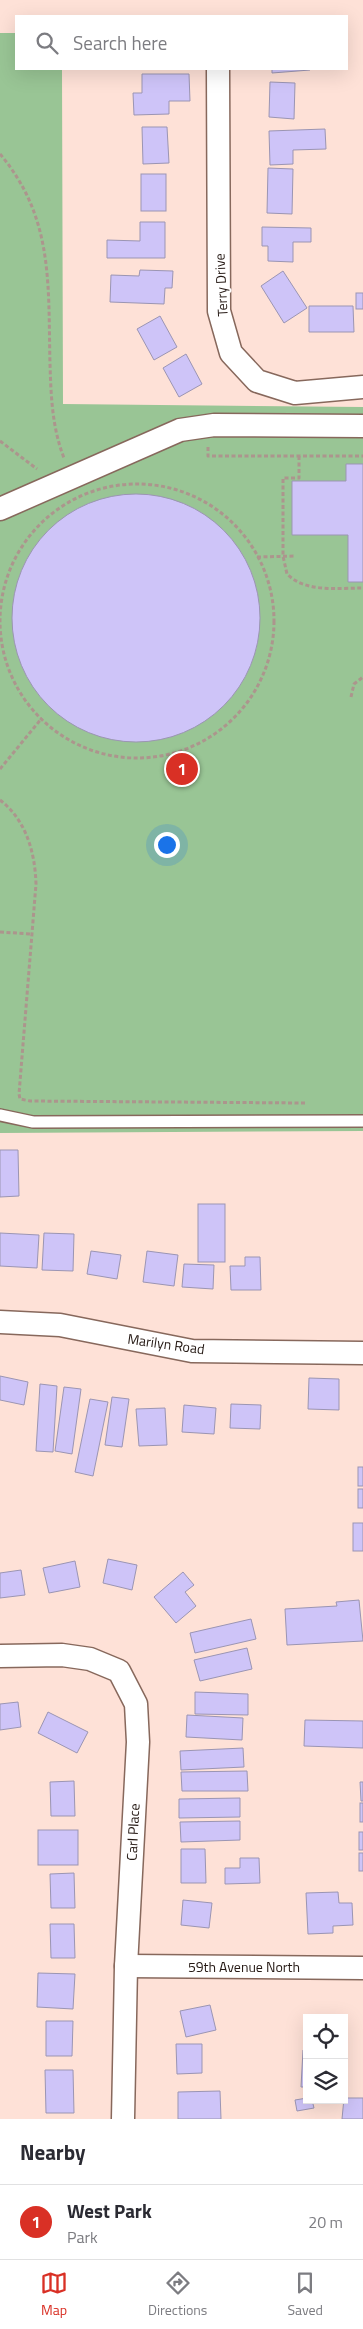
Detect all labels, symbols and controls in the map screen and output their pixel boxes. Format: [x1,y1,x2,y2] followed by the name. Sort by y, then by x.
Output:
[15,15,348,70] search box
[73,28,167,57] text: Search here
[33,29,61,57] icon: search
[208,253,233,317] street label: Terry Drive
[166,750,198,788] pin: 1
[154,832,180,858] your location
[126,1328,206,1359] street label: Marilyn Road
[121,1803,144,1861] street label: Carl Place
[188,1956,300,1977] street label: 59th Avenue North
[303,2014,348,2104] map controls
[303,2014,348,2059] button: locate
[303,2059,348,2104] button: layers
[20,2136,85,2168] text: Nearby
[67,2196,152,2225] text: West Park
[32,2210,40,2234] text: 1
[308,2210,343,2234] text: 20 m
[67,2225,98,2249] text: Park
[40,2269,68,2320] tab: Map
[148,2269,207,2320] tab: Directions
[287,2269,323,2320] tab: Saved

